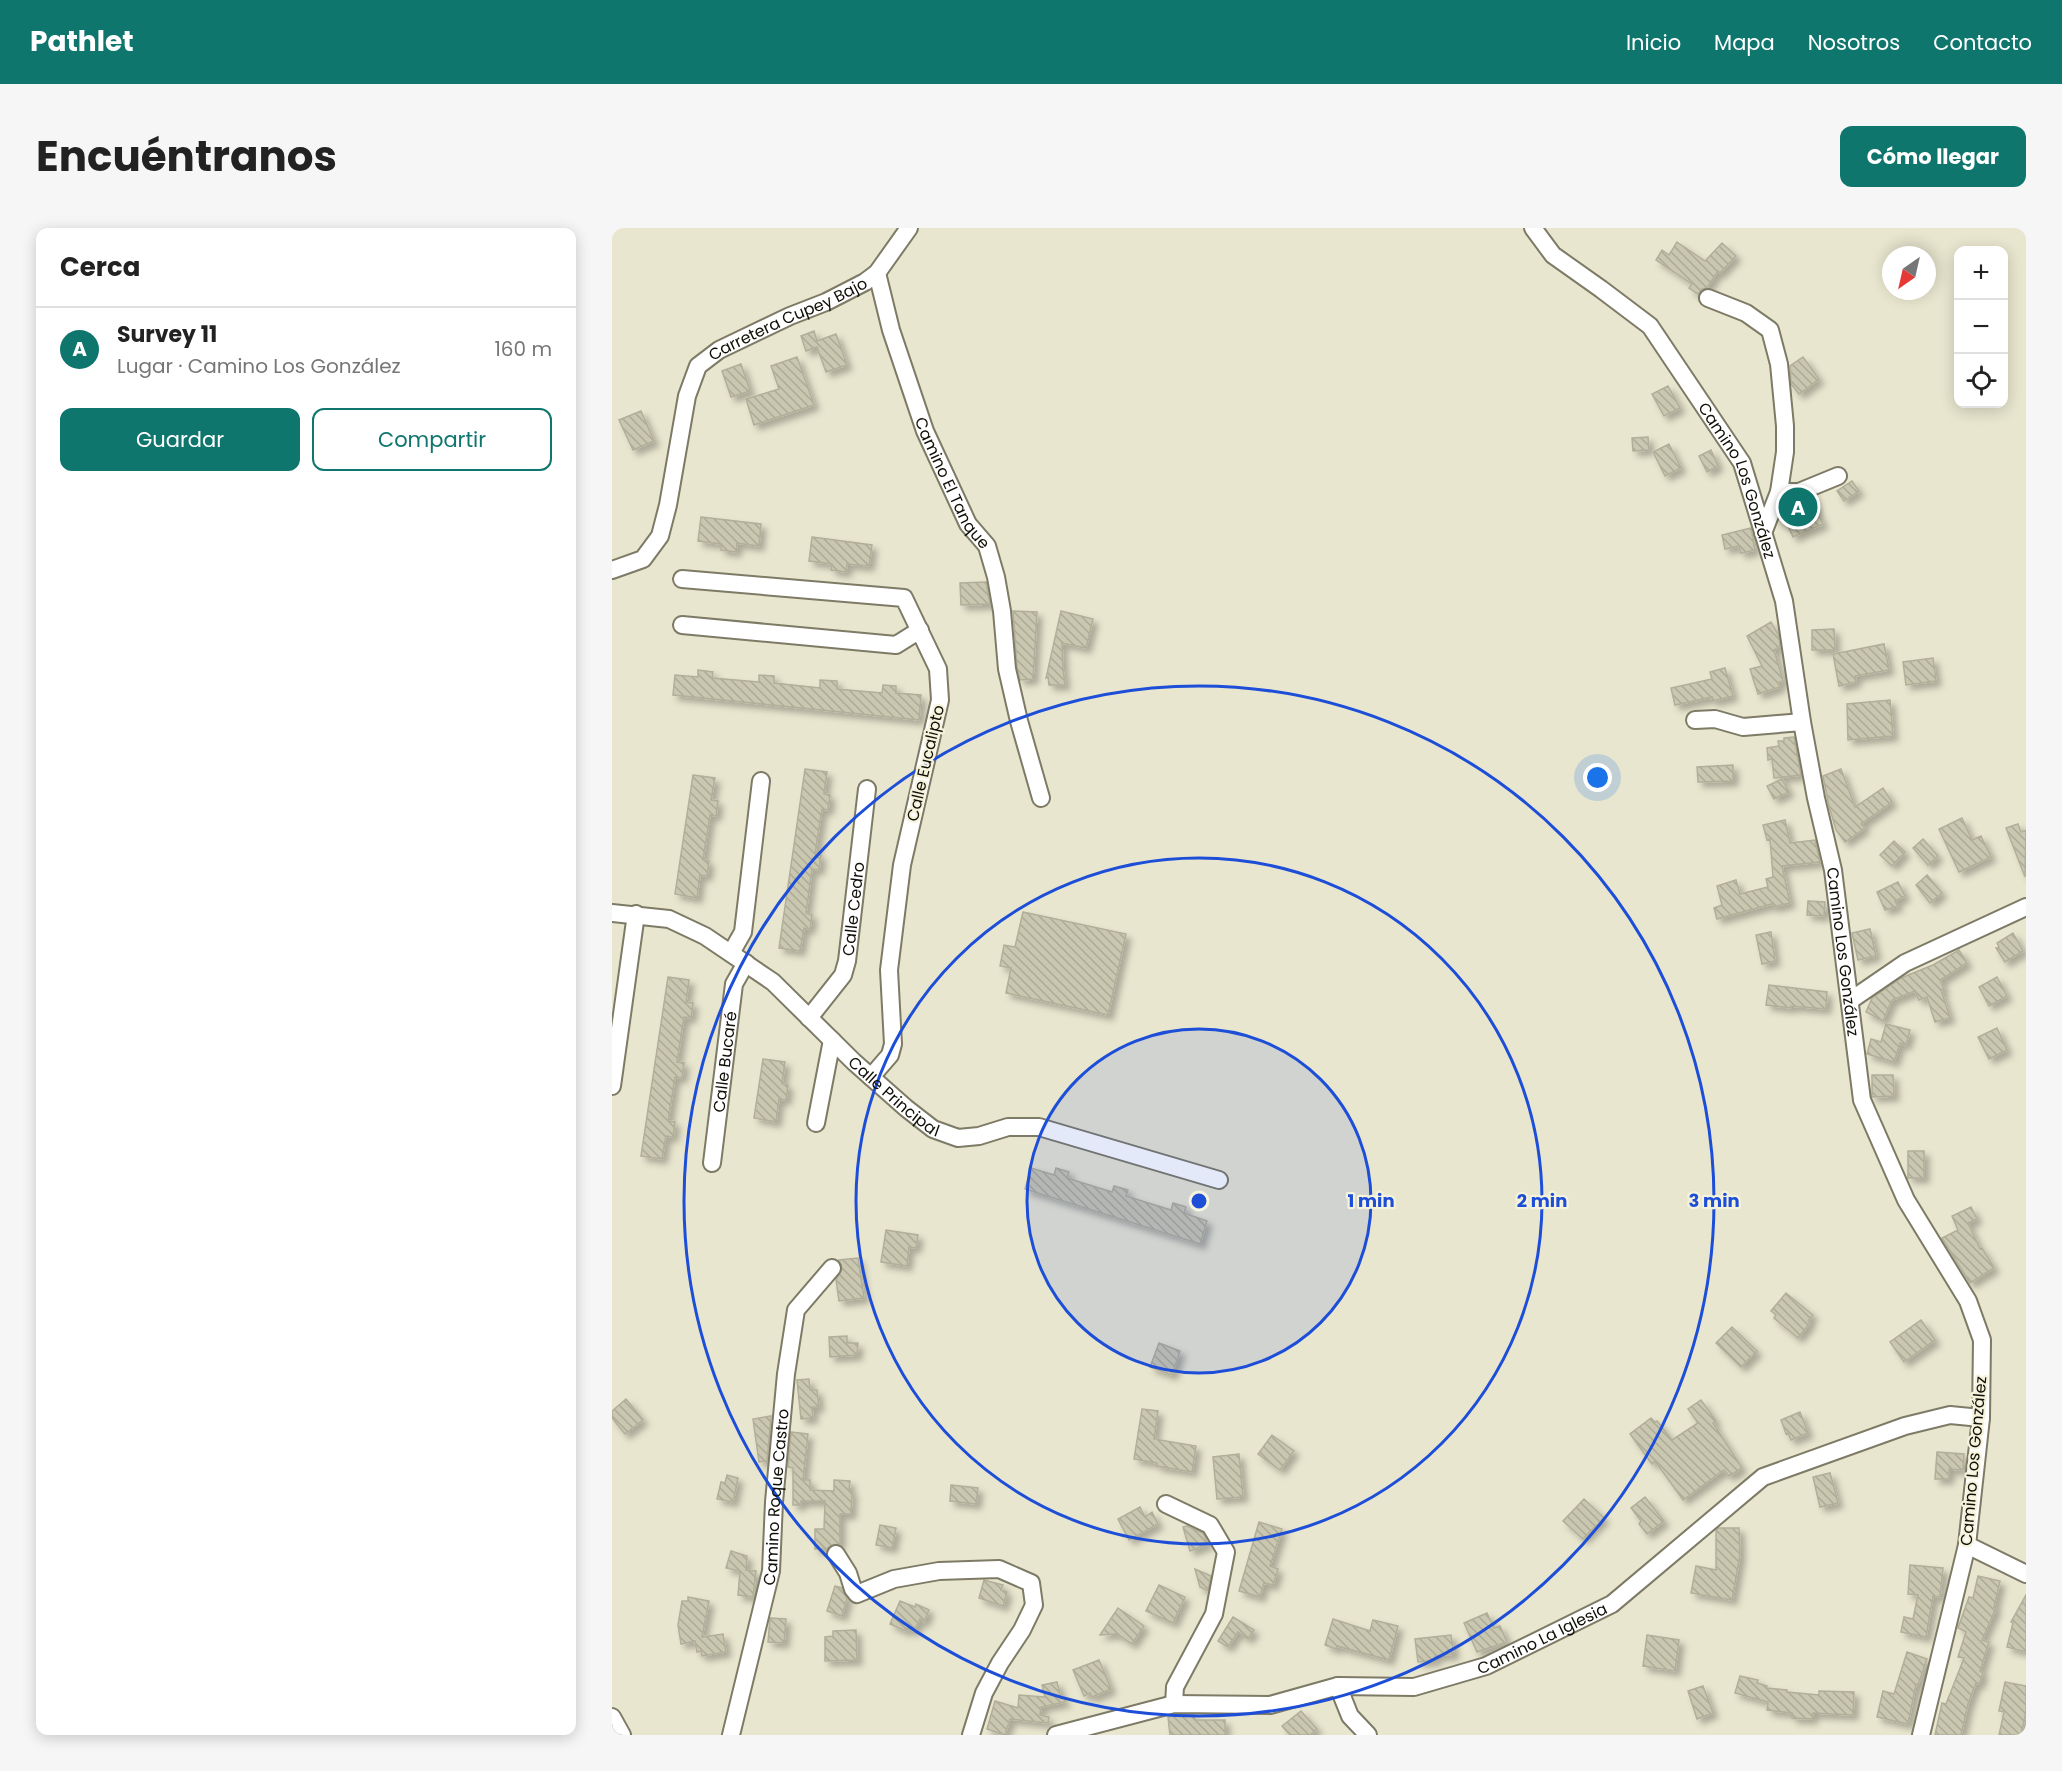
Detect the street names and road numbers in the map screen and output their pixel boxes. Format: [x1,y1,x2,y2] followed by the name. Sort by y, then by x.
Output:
[703,272,871,366] street label: Carretera Cupey Bajo
[1692,398,1781,562] street label: Camino Los González
[909,414,995,554] street label: Camino El Tanque
[901,703,950,824] street label: Calle Eucalipto
[837,860,870,957] street label: Calle Cedro
[1821,866,1865,1038] street label: Camino Los González
[707,1010,743,1114] street label: Calle Bucaré
[843,1051,943,1142] street label: Calle Principal
[1955,1375,1992,1547] street label: Camino Los González
[757,1408,795,1588] street label: Camino Roque Castro
[1475,1597,1611,1680] street label: Camino La Iglesia

